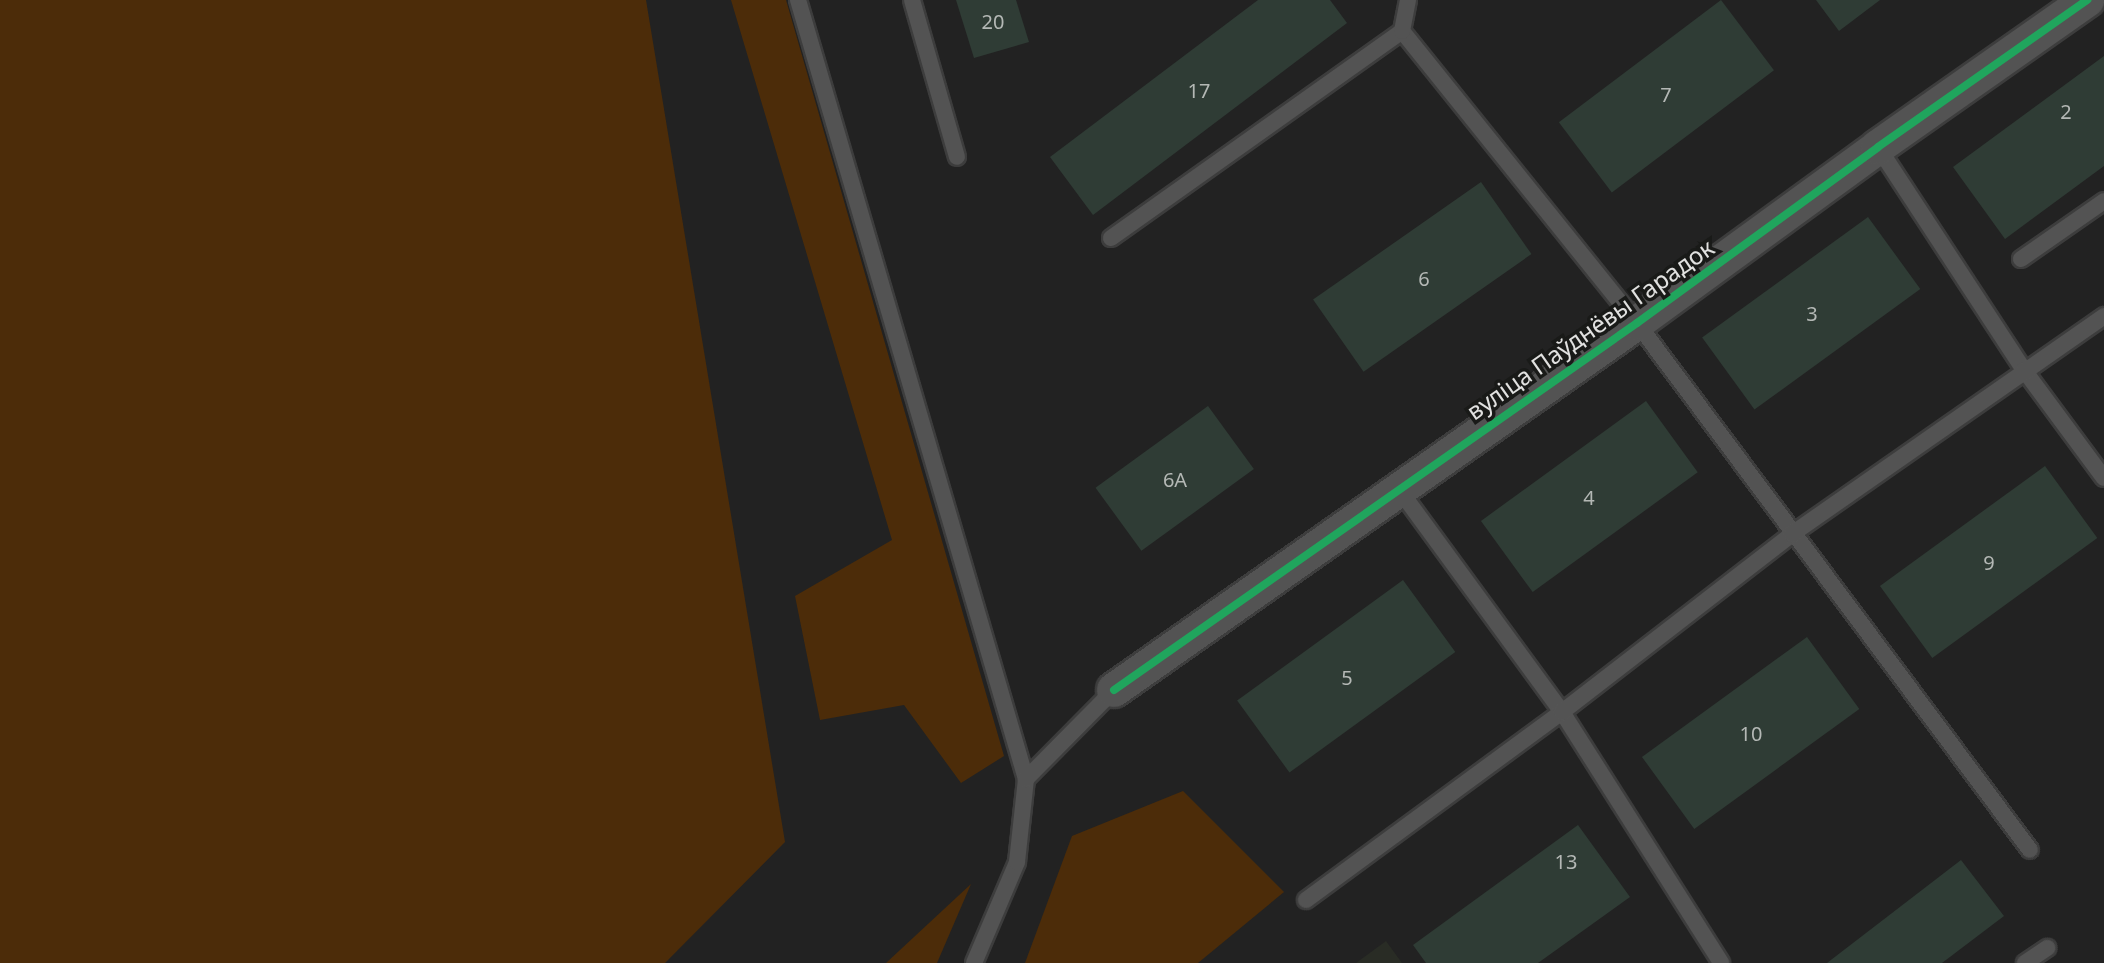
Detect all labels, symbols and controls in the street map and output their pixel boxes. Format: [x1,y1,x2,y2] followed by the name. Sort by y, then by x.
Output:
[982,9,1004,33] house number: 20
[1188,78,1210,102] house number: 17
[1660,82,1672,106] house number: 7
[2060,99,2072,123] house number: 2
[1461,233,1719,425] street label: вуліца Паўднёвы Гарадок
[1418,266,1430,290] house number: 6
[1806,301,1818,325] house number: 3
[1163,467,1187,491] house number: 6А
[1583,485,1595,509] house number: 4
[1983,550,1995,574] house number: 9
[1341,665,1353,689] house number: 5
[1740,721,1762,745] house number: 10
[1555,849,1577,873] house number: 13

